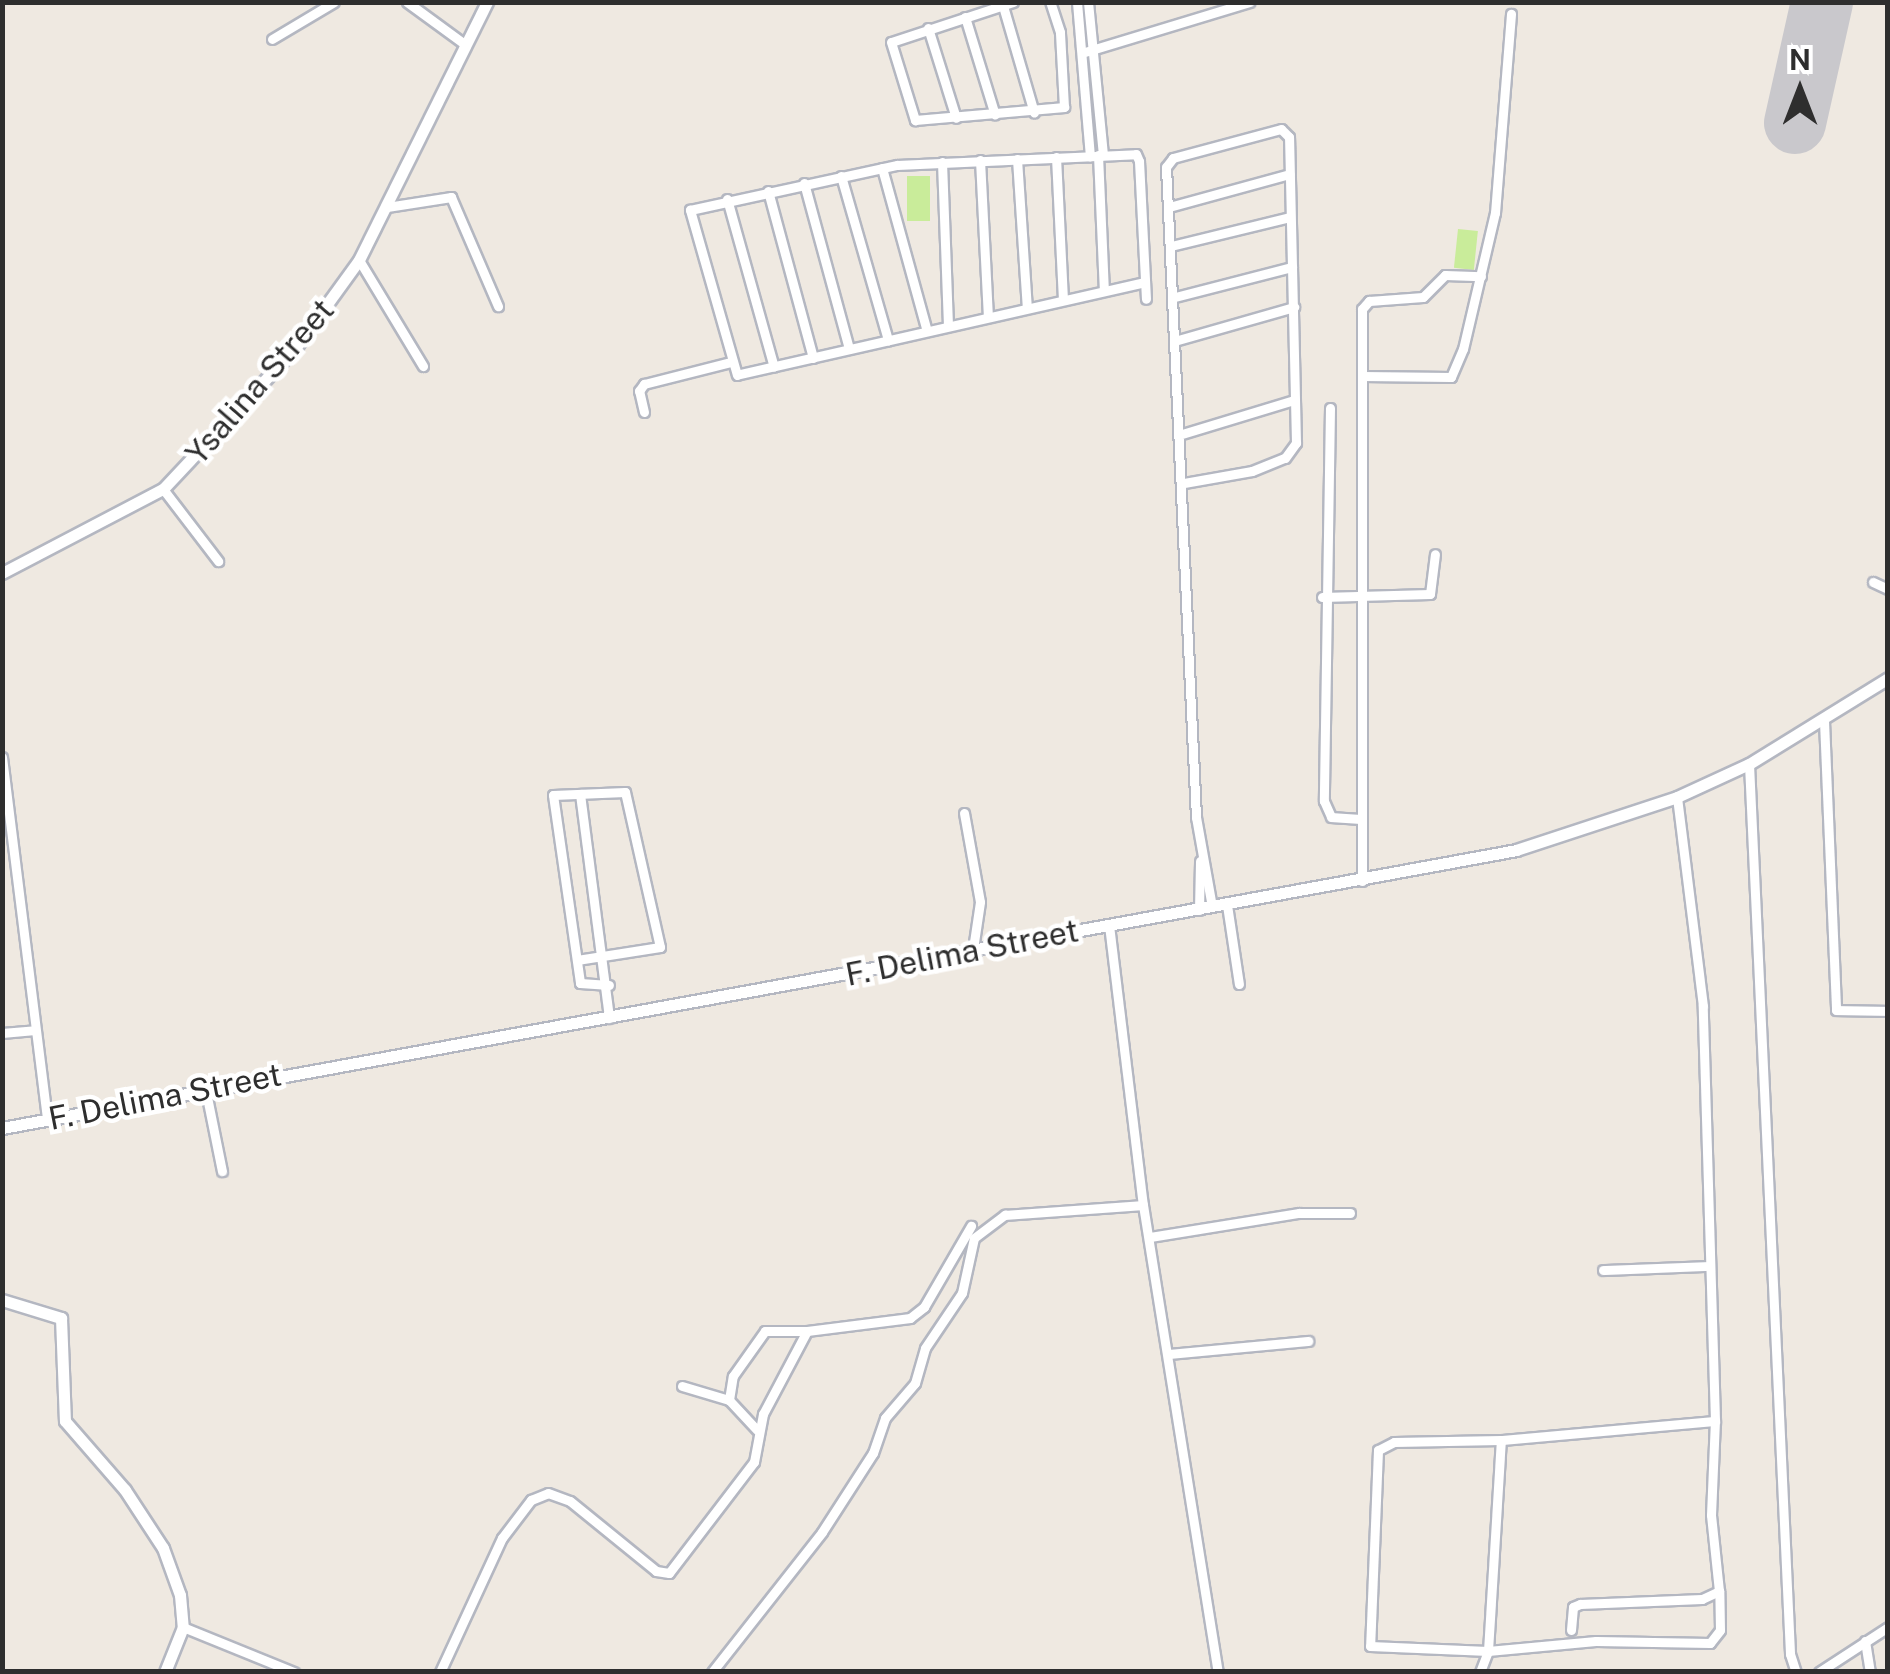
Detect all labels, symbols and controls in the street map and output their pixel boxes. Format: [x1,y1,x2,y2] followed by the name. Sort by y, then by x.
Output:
[1750,40,1850,140] north arrow
[1789,43,1811,76] text: N
[178,292,342,472] street label: Ysalina Street
[842,912,1082,994] street label: F. Delima Street
[45,1056,285,1138] street label: F. Delima Street

